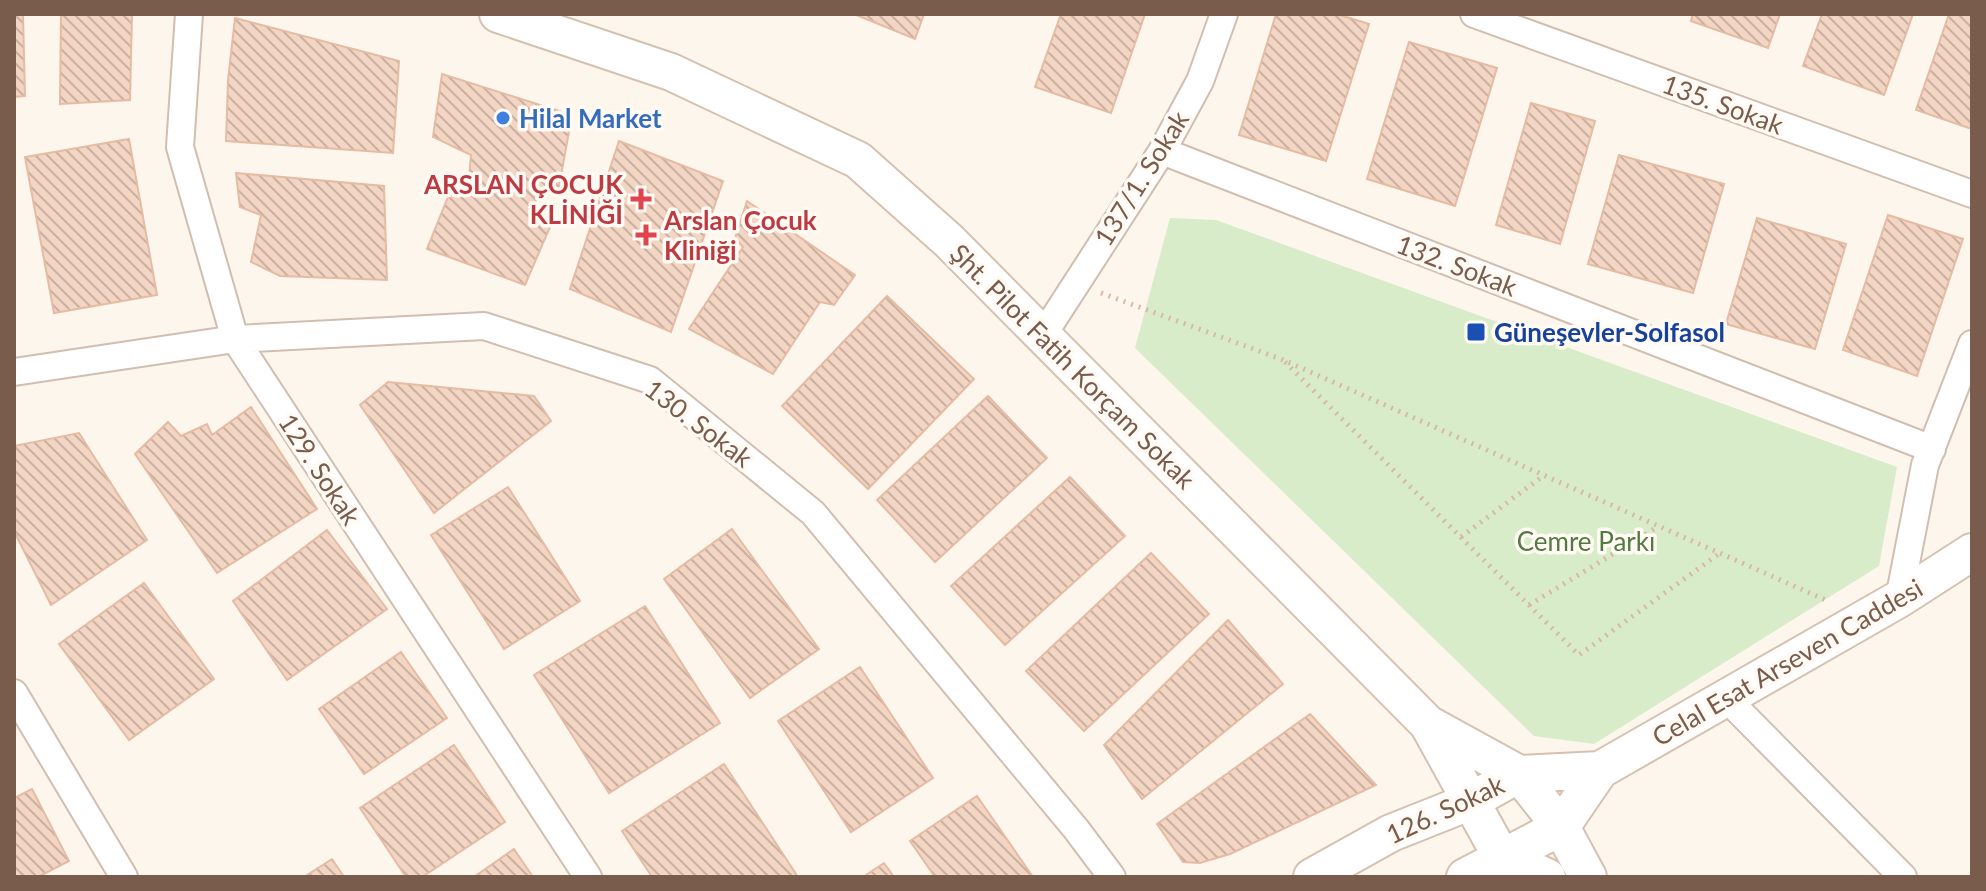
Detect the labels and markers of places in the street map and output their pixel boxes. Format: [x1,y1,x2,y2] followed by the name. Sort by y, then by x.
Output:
[519,102,662,134] place label: Hilal Market
[494,109,512,127] marker: Hilal Market
[423,168,624,230] place label: ARSLAN ÇOCUK KLİNİĞİ
[630,188,652,210] marker: ARSLAN ÇOCUK KLİNİĞİ
[663,204,817,266] place label: Arslan Çocuk Kliniği
[635,224,657,246] marker: Arslan Çocuk Kliniği
[1494,316,1725,348] place label: Güneşevler-Solfasol
[1465,321,1487,343] marker: Güneşevler-Solfasol

